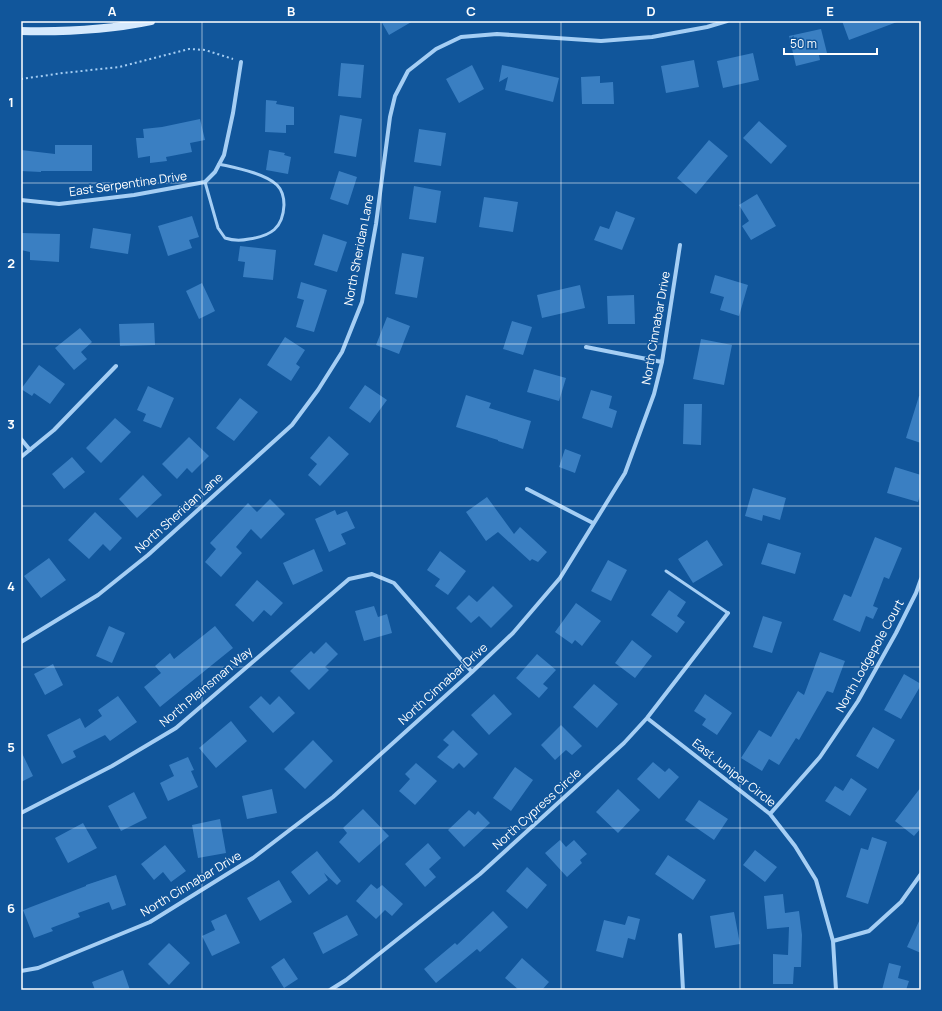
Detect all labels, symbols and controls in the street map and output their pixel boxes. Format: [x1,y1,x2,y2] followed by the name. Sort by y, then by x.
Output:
[108,2,117,20] text: A
[287,2,295,20] text: B
[466,2,476,20] text: C
[646,2,656,20] text: D
[826,2,834,20] text: E
[784,30,877,56] scale bar
[790,35,817,52] text: 50 m
[8,93,14,111] text: 1
[68,167,188,200] street label: East Serpentine Drive
[339,193,378,307] street label: North Sheridan Lane
[7,254,15,272] text: 2
[637,270,674,386] street label: North Cinnabar Drive
[7,415,15,433] text: 3
[131,469,226,557] street label: North Sheridan Lane
[7,577,15,595] text: 4
[831,596,908,715] street label: North Lodgepole Court
[394,639,491,728] street label: North Cinnabar Drive
[156,642,256,731] street label: North Plainsman Way
[689,734,780,811] street label: East Juniper Circle
[7,738,15,756] text: 5
[489,764,585,853] street label: North Cypress Circle
[137,847,244,920] street label: North Cinnabar Drive
[7,899,15,917] text: 6

